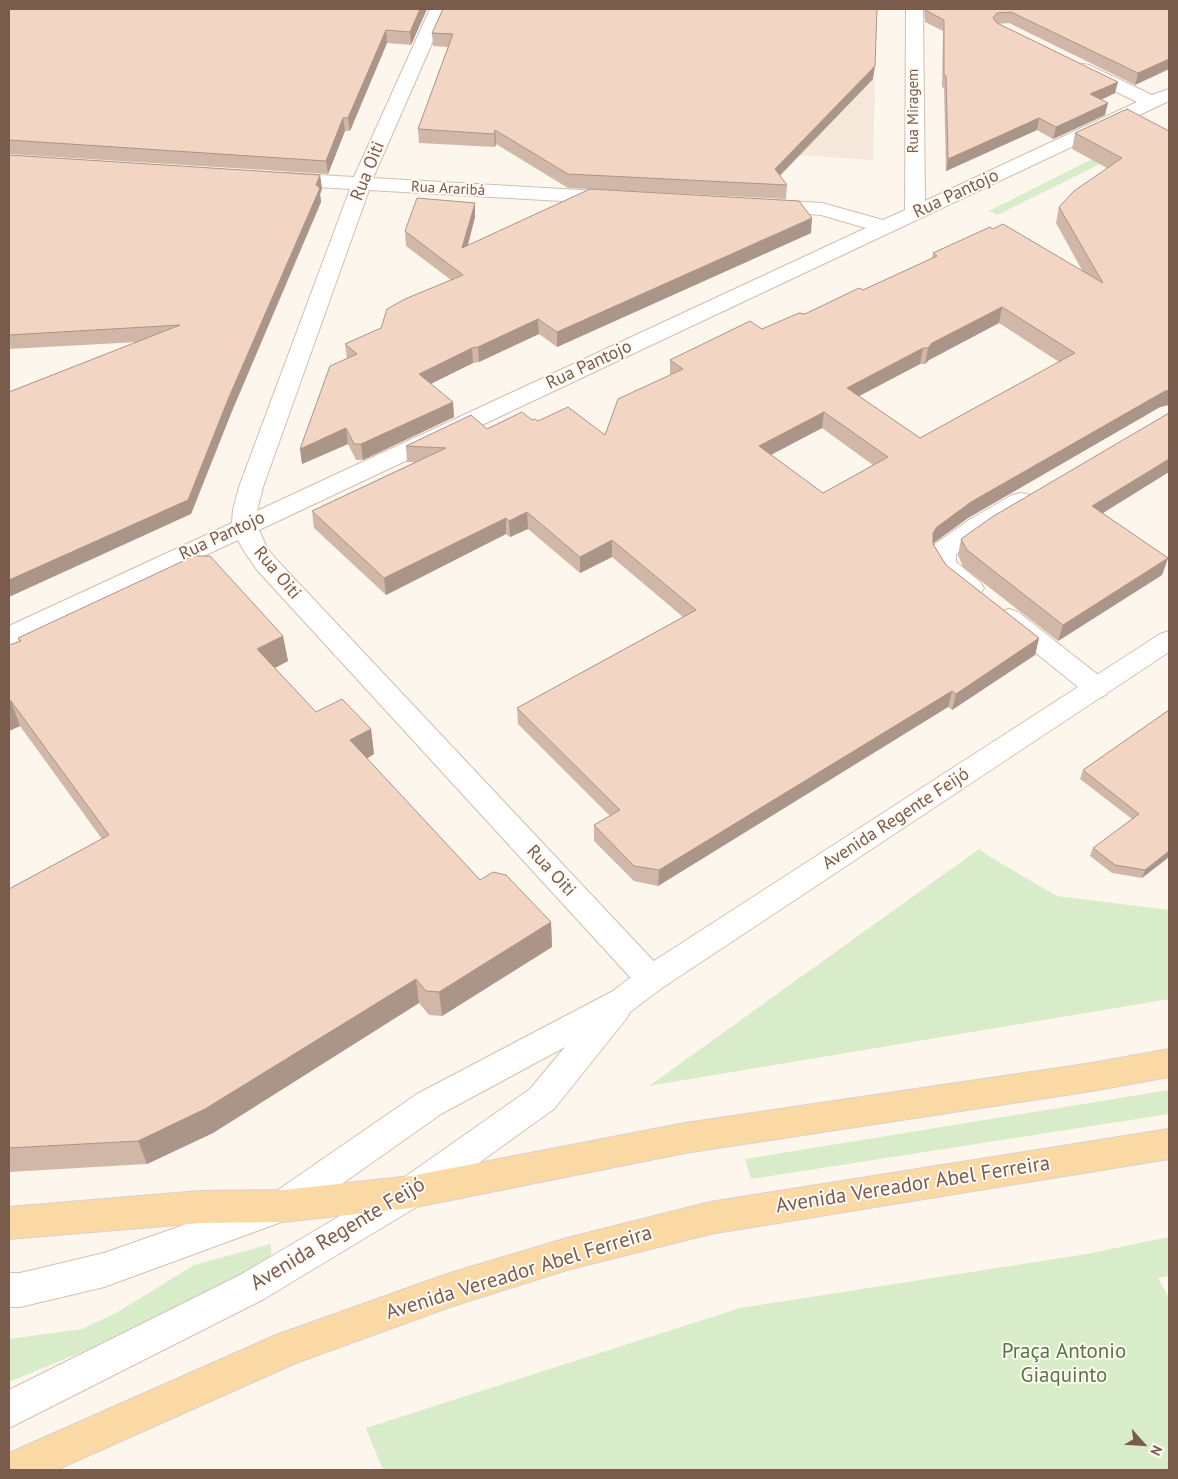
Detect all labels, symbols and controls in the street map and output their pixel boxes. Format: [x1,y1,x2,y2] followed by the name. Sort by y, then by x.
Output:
[905,69,923,153] street label: Rua Miragem
[346,138,390,204] street label: Rua Oiti
[910,165,1002,223] street label: Rua Pantojo
[410,178,486,200] street label: Rua Araribá
[543,336,635,394] street label: Rua Pantojo
[176,507,268,565] street label: Rua Pantojo
[249,542,305,604] street label: Rua Oiti
[819,763,973,875] street label: Avenida Regente Feijó
[522,841,580,901] street label: Rua Oiti
[774,1151,1052,1219] street label: Avenida Vereador Abel Ferreira
[246,1172,430,1296] street label: Avenida Regente Feijó
[383,1220,655,1326] street label: Avenida Vereador Abel Ferreira
[1002,1339,1126,1389] park label: Praça Antonio Giaquinto
[1118,1419,1168,1469] north arrow
[1146,1442,1167,1459] text: N

